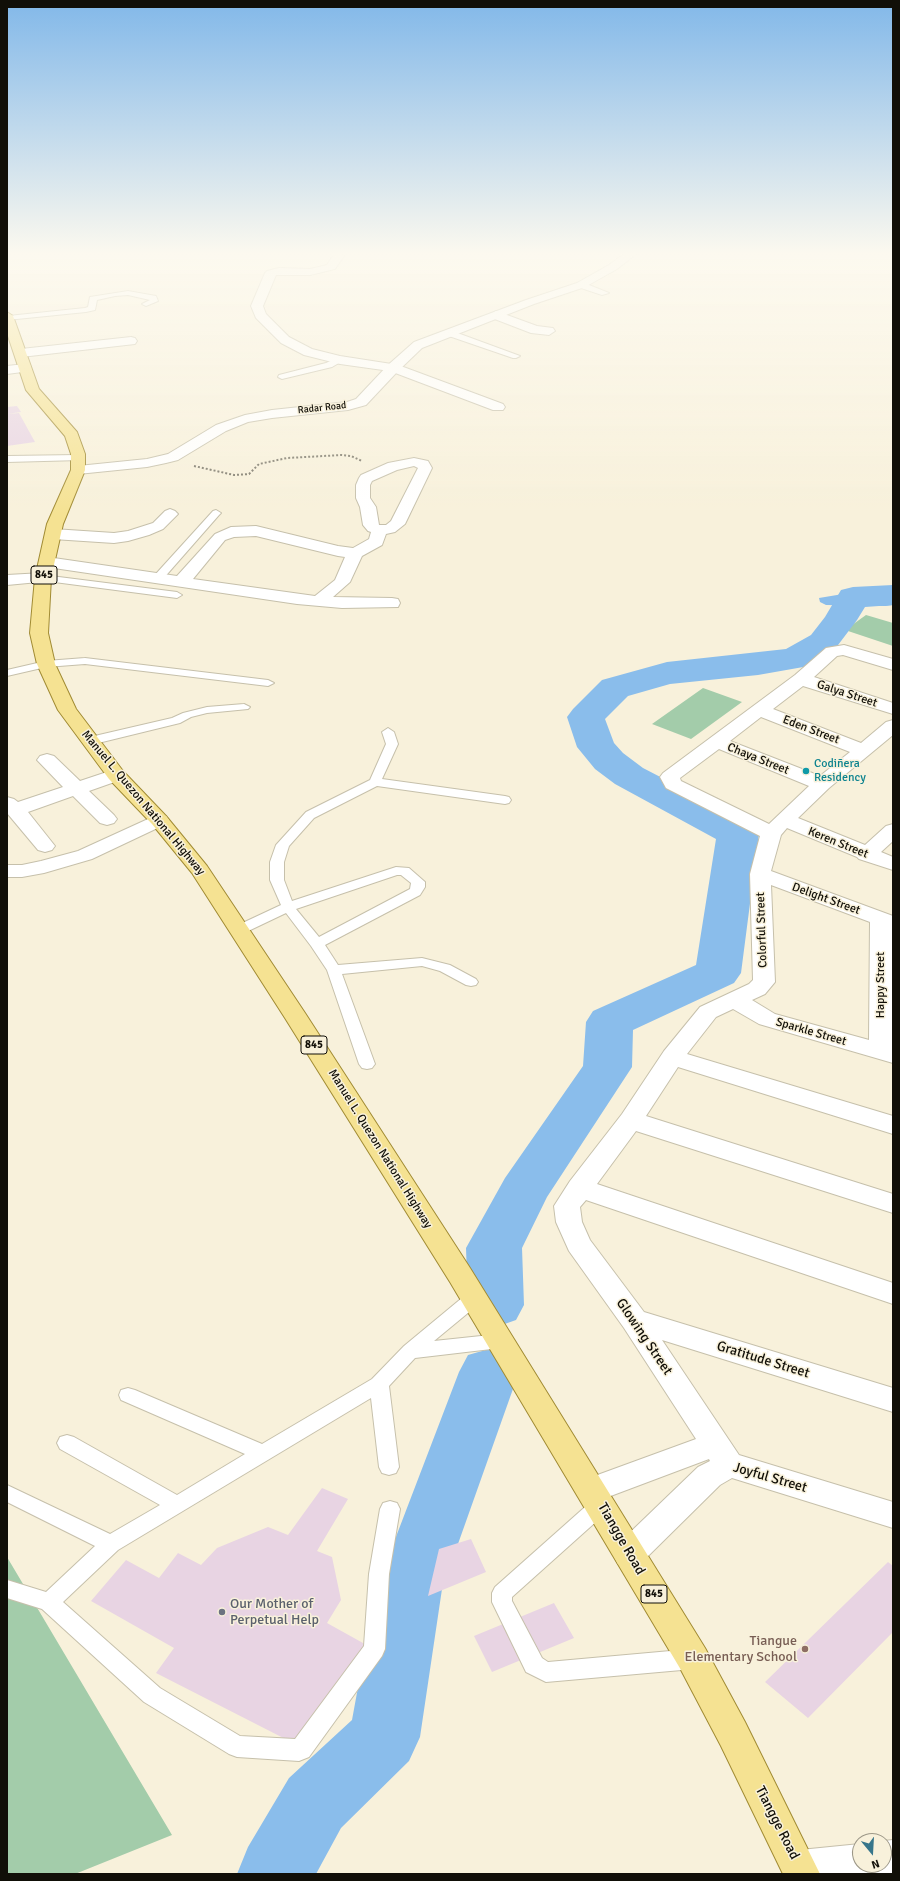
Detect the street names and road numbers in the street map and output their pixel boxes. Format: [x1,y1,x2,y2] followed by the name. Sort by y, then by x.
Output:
[297,399,347,417] street label: Radar Road
[31,566,57,584] road number: 845
[815,677,879,711] street label: Galya Street
[781,713,841,747] street label: Eden Street
[78,728,208,878] street label: Manuel L. Quezon National Highway
[725,740,791,778] street label: Chaya Street
[806,824,870,862] street label: Keren Street
[790,880,862,918] street label: Delight Street
[753,892,771,968] street label: Colorful Street
[874,952,888,1018] street label: Happy Street
[774,1015,848,1049] street label: Sparkle Street
[301,1036,327,1054] road number: 845
[325,1067,435,1231] street label: Manuel L. Quezon National Highway
[612,1295,676,1379] street label: Glowing Street
[715,1338,811,1382] street label: Gratitude Street
[731,1459,809,1497] street label: Joyful Street
[594,1500,648,1578] street label: Tiangge Road
[641,1585,667,1603] road number: 845
[751,1783,803,1863] street label: Tiangge Road

